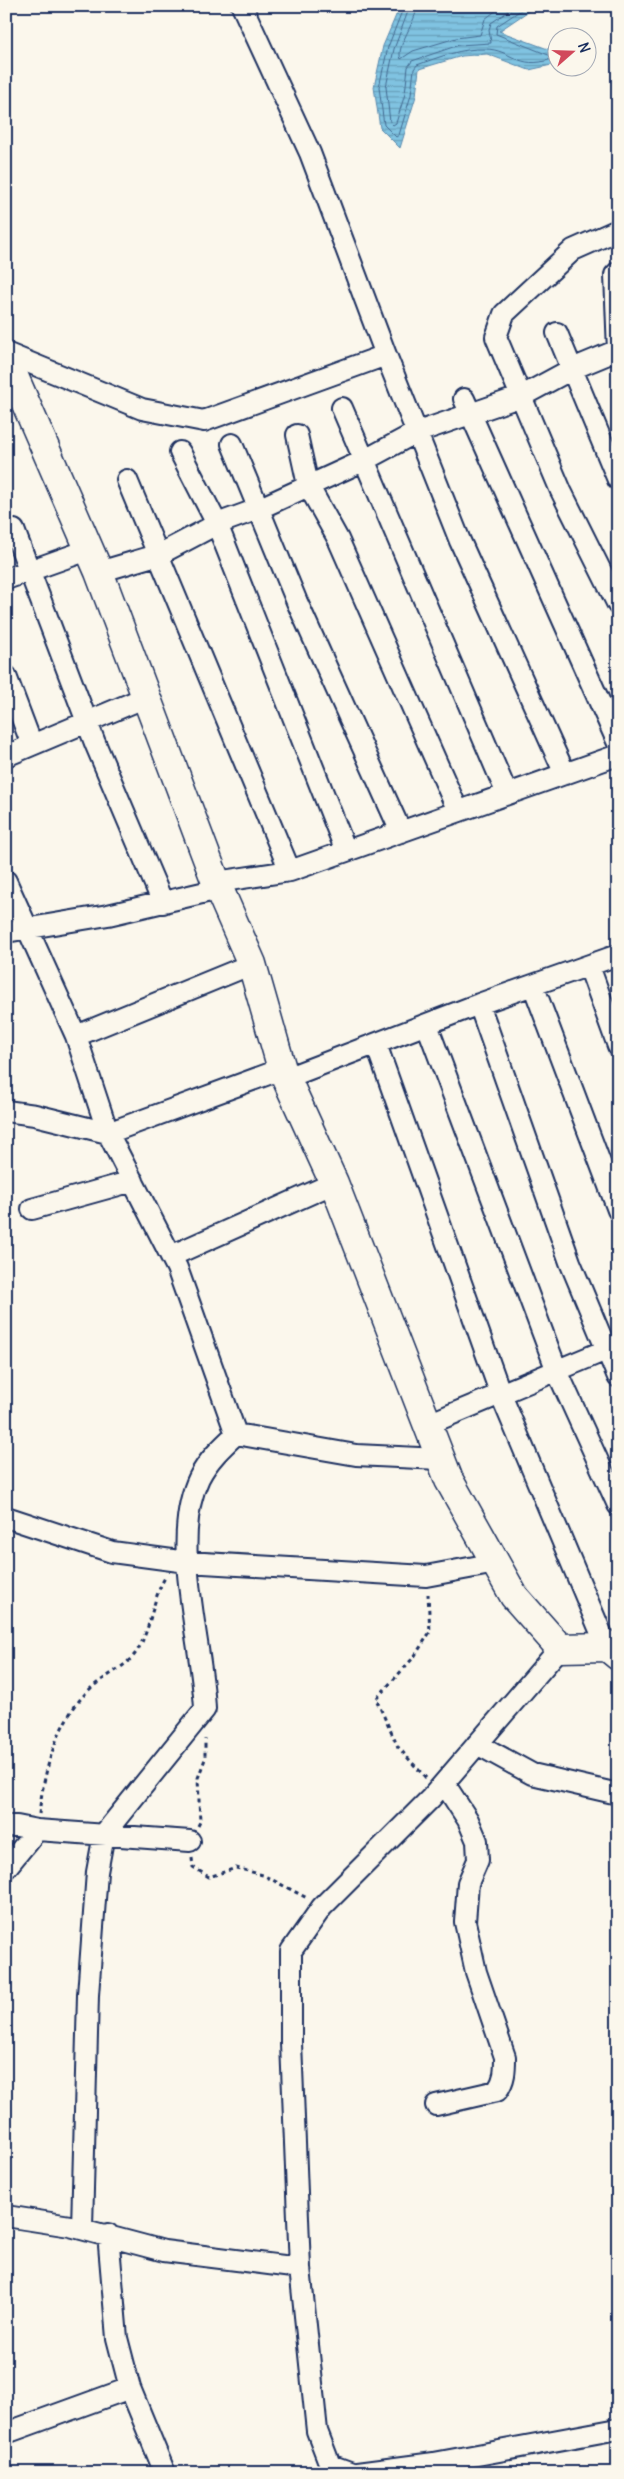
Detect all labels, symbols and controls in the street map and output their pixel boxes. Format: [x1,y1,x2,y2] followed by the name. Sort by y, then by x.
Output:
[546,28,596,78] north arrow
[574,40,594,55] text: N

